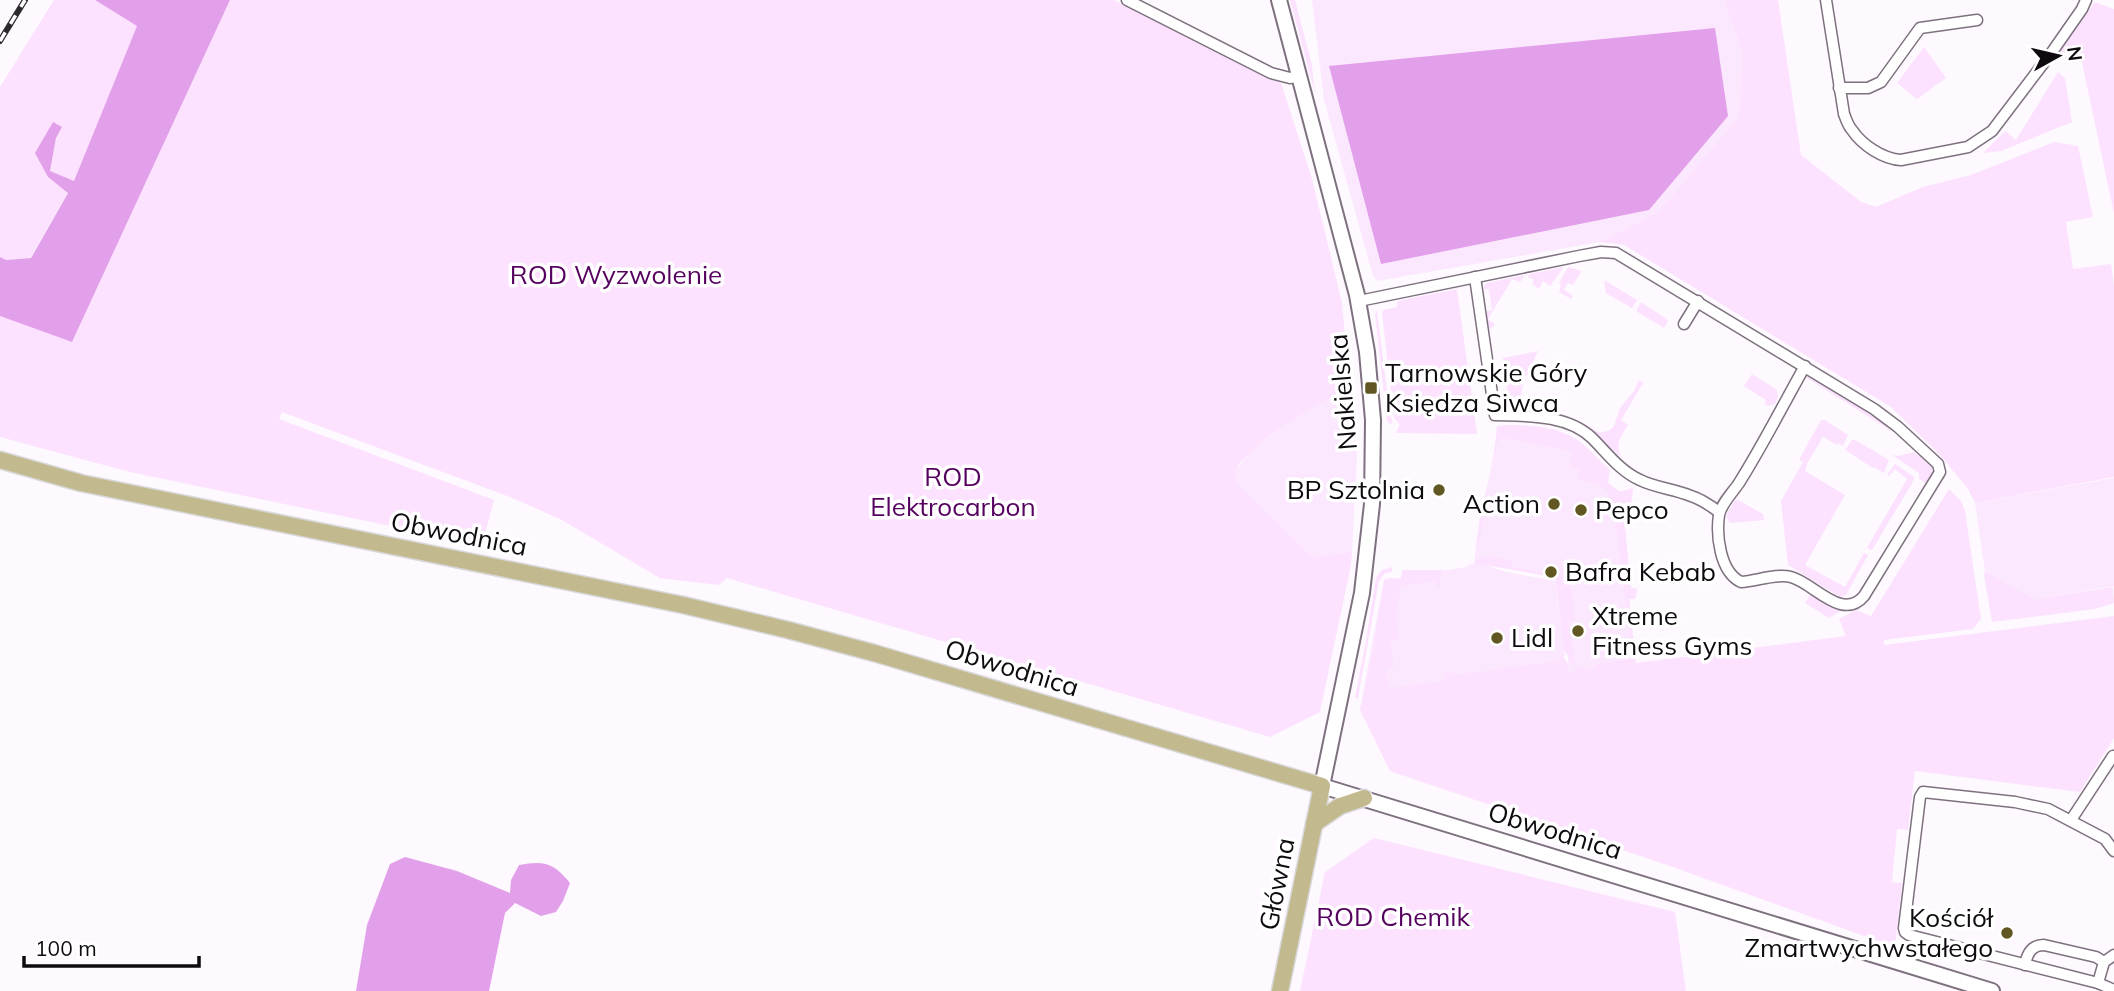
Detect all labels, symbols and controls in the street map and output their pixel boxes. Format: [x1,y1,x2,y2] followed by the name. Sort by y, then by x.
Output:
[2023,21,2093,91] north arrow
[2062,45,2088,62] text: N
[510,258,722,291] park label: ROD Wyzwolenie
[1321,332,1364,452] street label: Nakielska
[1385,356,1587,419] place label: Tarnowskie Góry Księdza Siwca
[1363,380,1379,396] marker: Tarnowskie Góry Księdza Siwca
[870,460,1036,523] park label: ROD Elektrocarbon
[1287,473,1425,506] place label: BP Sztolnia
[1431,482,1447,498] marker: BP Sztolnia
[1463,487,1540,520] place label: Action
[1595,493,1669,526] place label: Pepco
[1546,496,1562,512] marker: Action
[1573,502,1589,518] marker: Pepco
[388,504,530,563] street label: Obwodnica
[1565,555,1716,588] place label: Bafra Kebab
[1543,564,1559,580] marker: Bafra Kebab
[1592,599,1752,662] place label: Xtreme Fitness Gyms
[1511,621,1553,654] place label: Lidl
[1570,623,1586,639] marker: Xtreme Fitness Gyms
[1489,630,1505,646] marker: Lidl
[941,632,1083,703] street label: Obwodnica
[1484,795,1626,866] street label: Obwodnica
[1251,835,1302,933] street label: Główna
[1316,900,1470,933] park label: ROD Chemik
[1745,901,1994,964] place label: Kościół Zmartwychwstałego
[24,925,200,969] scale bar
[1999,925,2015,941] marker: Kościół Zmartwychwstałego
[35,935,97,961] text: 100 m

